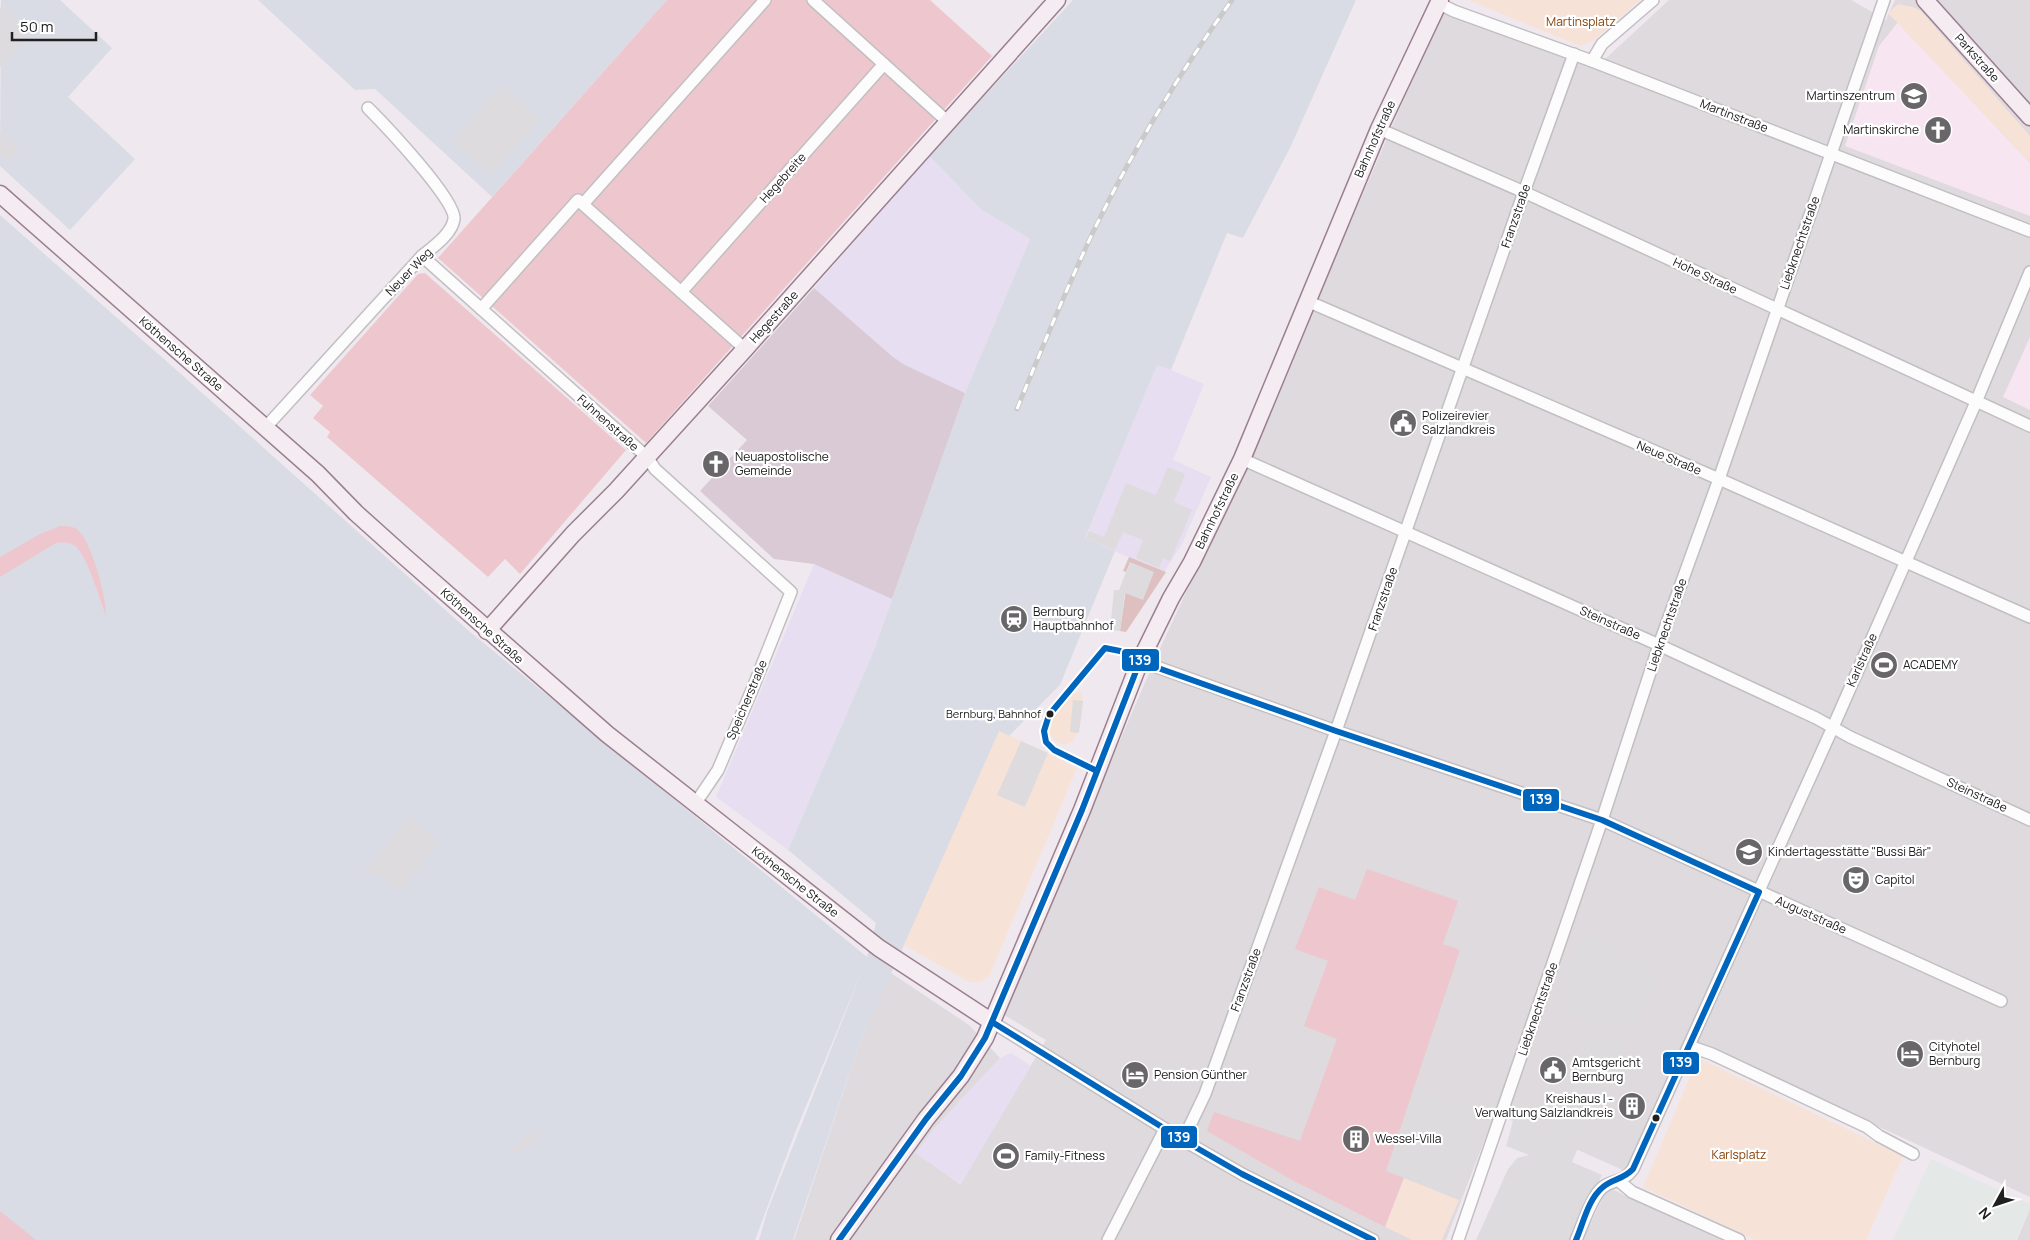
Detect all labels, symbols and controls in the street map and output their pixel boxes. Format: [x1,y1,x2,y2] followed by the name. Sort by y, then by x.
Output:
[12,10,96,42] scale bar
[1546,13,1616,30] park label: Martinsplatz
[20,16,54,37] text: 50 m
[1951,30,2004,86] street label: Parkstraße
[1899,81,1929,111] school or university icon: Martinszentrum
[1807,87,1895,104] place label: Martinszentrum
[1698,95,1771,136] street label: Martinstraße
[1350,98,1399,180] street label: Bahnhofstraße
[1923,115,1953,145] church icon: Martinskirche
[1843,121,1919,138] place label: Martinskirche
[756,149,810,206] street label: Hegebreite
[1497,182,1534,250] street label: Franzstraße
[1776,194,1823,292] street label: Liebknechtstraße
[381,244,436,299] street label: Neuer Weg
[1670,253,1740,298] street label: Hohe Straße
[745,287,802,347] street label: Hegestraße
[136,312,227,395] street label: Köthensche Straße
[574,390,643,455] street label: Fuhnenstraße
[1422,407,1495,438] place label: Polizeirevier Salzlandkreis
[1388,408,1418,438] public building icon: Polizeirevier Salzlandkreis
[1634,436,1704,479] street label: Neue Straße
[735,448,829,479] place label: Neuapostolische Gemeinde
[701,449,731,479] church icon: Neuapostolische Gemeinde
[1191,470,1242,552] street label: Bahnhofstraße
[1364,565,1401,633] street label: Franzstraße
[1643,576,1690,674] street label: Liebknechtstraße
[437,584,528,668] street label: Köthensche Straße
[1577,602,1643,644] street label: Steinstraße
[1033,603,1114,634] place label: Bernburg Hauptbahnhof
[999,604,1029,634] station icon: Bernburg Hauptbahnhof
[1842,630,1881,689] street label: Karlstraße
[1121,648,1160,672] line badge: 139
[1129,650,1151,669] text: 139
[1869,650,1899,680] sports icon: ACADEMY
[1903,656,1958,673] place label: ACADEMY
[722,657,771,742] street label: Speicherstraße
[946,706,1041,721] place label: Bernburg, Bahnhof
[1045,709,1055,719] marker: Bernburg, Bahnhof
[1944,773,2010,816] street label: Steinstraße
[1522,788,1560,812] line badge: 139
[1530,789,1552,808] text: 139
[1734,837,1764,867] school or university icon: Kindertagesstätte "Bussi Bär"
[748,842,842,921] street label: Köthensche Straße
[1768,843,1931,860] place label: Kindertagesstätte "Bussi Bär"
[1841,865,1871,895] theatre icon: Capitol
[1875,871,1915,888] place label: Capitol
[1773,891,1849,938] street label: Auguststraße
[1226,946,1265,1014] street label: Franzstraße
[1514,960,1561,1058] street label: Liebknechtstraße
[1929,1038,1980,1069] place label: Cityhotel Bernburg
[1895,1039,1925,1069] hotel icon: Cityhotel Bernburg
[1662,1051,1700,1075] line badge: 139
[1670,1052,1692,1071] text: 139
[1572,1054,1641,1085] place label: Amtsgericht Bernburg
[1538,1055,1568,1085] public building icon: Amtsgericht Bernburg
[1120,1060,1150,1090] hotel icon: Pension Günther
[1154,1066,1248,1083] place label: Pension Günther
[1475,1090,1613,1121] place label: Kreishaus I - Verwaltung Salzlandkreis
[1617,1091,1647,1121] building icon: Kreishaus I - Verwaltung Salzlandkreis
[1651,1113,1661,1123] unlabelled marker
[1341,1124,1371,1154] building icon: Wessel-Villa
[1160,1125,1198,1149] line badge: 139
[1168,1127,1190,1146] text: 139
[1375,1130,1442,1147] place label: Wessel-Villa
[991,1141,1021,1171] sports icon: Family-Fitness
[1712,1146,1766,1163] park label: Karlsplatz
[1025,1147,1105,1164] place label: Family-Fitness
[1970,1180,2020,1230] north arrow
[1974,1204,1995,1224] text: N

